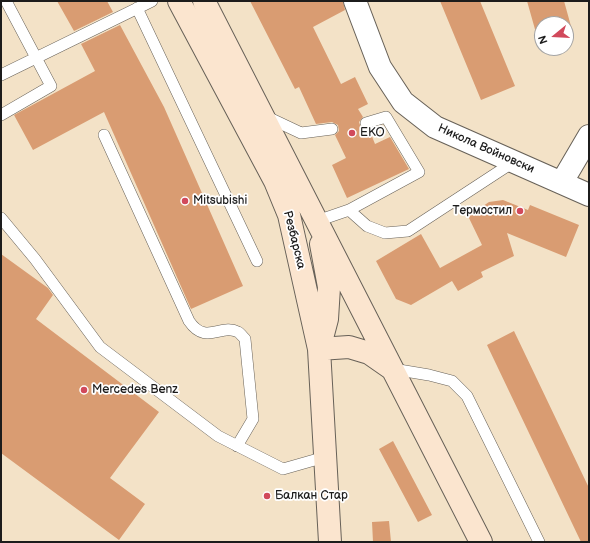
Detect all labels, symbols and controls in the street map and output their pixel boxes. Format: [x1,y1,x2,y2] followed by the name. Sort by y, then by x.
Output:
[534,16,574,56] north arrow
[536,34,551,46] text: N
[436,121,536,177] street label: Никола Войновски
[360,126,385,140] place label: EKO
[347,128,357,138] marker: EKO
[193,194,247,208] place label: Mitsubishi
[180,196,190,206] marker: Mitsubishi
[452,204,512,218] place label: Термостил
[515,206,525,216] marker: Термостил
[280,209,308,271] street label: Резбарска
[92,383,178,397] place label: Mercedes Benz
[79,385,89,395] marker: Mercedes Benz
[275,489,348,503] place label: Балкан Стар
[262,491,272,501] marker: Балкан Стар

